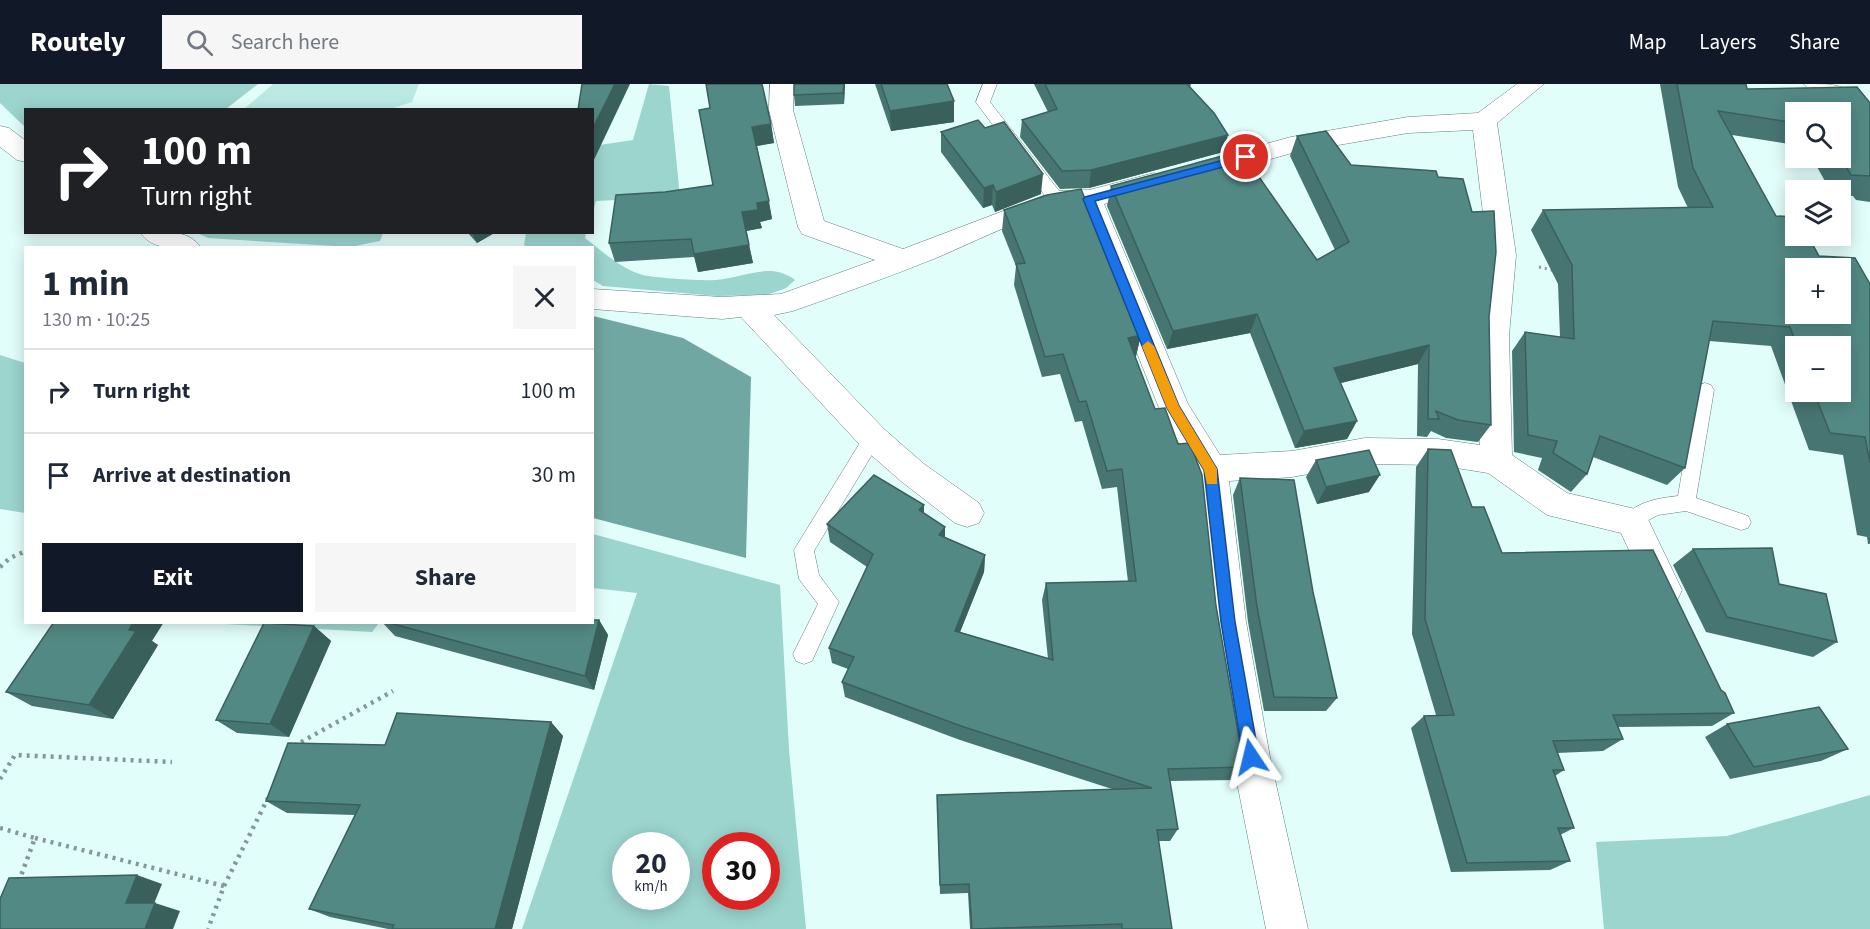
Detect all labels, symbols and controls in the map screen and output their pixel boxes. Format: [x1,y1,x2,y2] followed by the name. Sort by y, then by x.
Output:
[162,15,582,69] search box
[30,22,126,62] text: Routely
[183,26,216,59] icon: search
[231,26,339,58] text: Search here
[1629,27,1666,57] text: Map
[1699,27,1756,57] text: Layers
[1789,27,1840,57] text: Share
[1785,102,1851,402] map controls
[1785,102,1851,168] button: search
[141,121,252,181] text: 100 m
[1220,131,1271,182] pin
[42,132,120,210] icon: right
[1229,140,1262,173] icon: arrive
[141,177,252,216] text: Turn right
[1785,180,1851,246] button: layers
[42,258,130,309] text: 1 min
[1785,258,1851,324] button: +
[513,266,576,329] button: close
[42,306,150,334] text: 130 m · 10:25
[1785,336,1851,402] button: −
[42,375,75,408] icon: right
[93,375,190,407] text: Turn right
[521,375,576,407] text: 100 m
[42,459,75,492] icon: arrive
[93,459,291,491] text: Arrive at destination
[531,459,576,491] text: 30 m
[42,543,303,612] button: Exit
[315,543,576,612] button: Share
[1219,725,1283,789] position arrow
[702,832,780,910] speed limit sign: 30
[635,842,667,885] text: 20
[634,876,668,897] text: km/h

